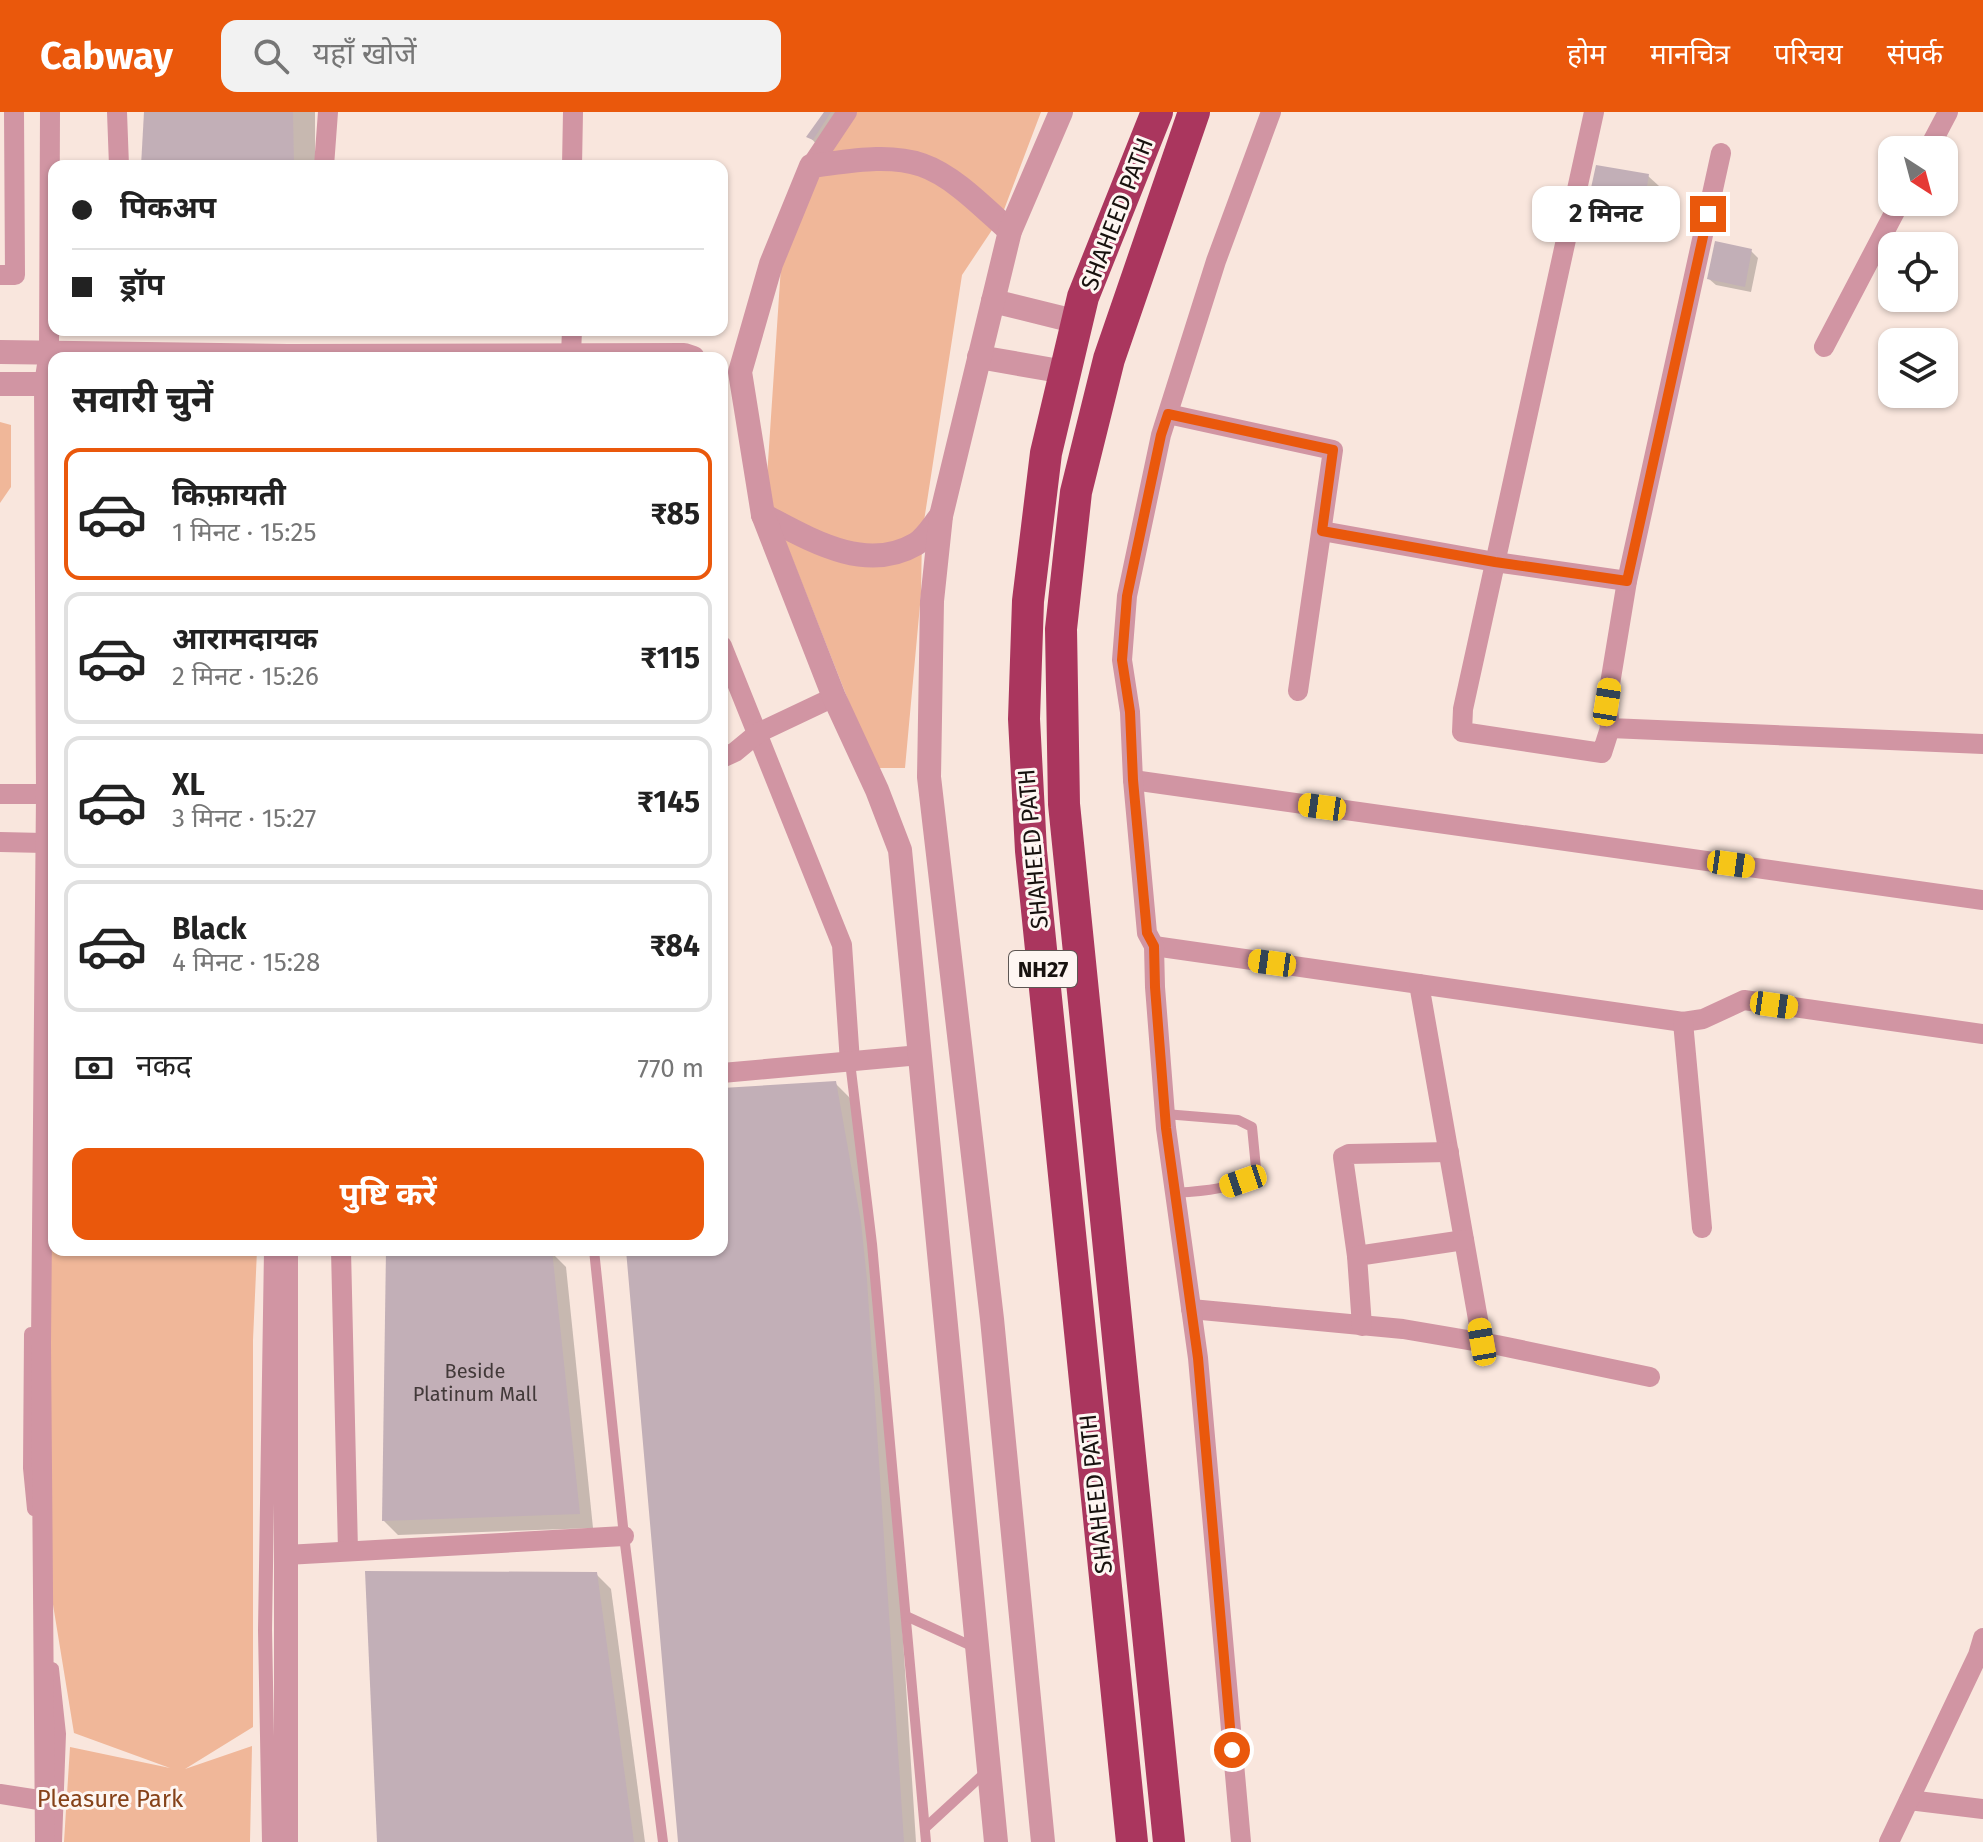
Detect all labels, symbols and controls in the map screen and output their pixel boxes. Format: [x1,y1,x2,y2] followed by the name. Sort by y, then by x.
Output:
[221,20,781,92] search box
[40,33,173,79] text: Cabway
[249,34,293,78] icon: search
[313,36,416,72] text: यहाँ खोजें
[1567,38,1606,71] text: होम
[1650,38,1730,71] text: मानचित्र
[1774,38,1843,71] text: परिचय
[1887,38,1943,71] text: संपर्क
[1075,134,1159,294] street label: SHAHEED PATH
[1878,136,1958,216] north arrow
[1878,136,1958,408] map controls
[1532,186,1680,242] callout: 2 मिनट
[120,190,216,226] text: पिकअप
[1690,196,1726,232] route end
[1569,198,1643,229] text: 2 मिनट
[1878,232,1958,312] button: locate
[120,267,164,303] text: ड्रॉप
[1878,328,1958,408] button: layers
[72,378,213,422] text: सवारी चुनें
[172,477,286,513] text: किफ़ायती
[76,478,148,550] icon: car
[651,496,700,532] text: ₹85
[172,517,316,548] text: 1 मिनट · 15:25
[172,621,318,657] text: आरामदायक
[76,622,148,694] icon: car
[640,640,700,676] text: ₹115
[172,661,319,692] text: 2 मिनट · 15:26
[1591,676,1623,728] car
[76,766,148,838] icon: car
[172,767,205,803] text: XL
[1012,768,1054,930] street label: SHAHEED PATH
[637,784,700,820] text: ₹145
[1297,792,1347,822] car
[172,803,316,834] text: 3 मिनट · 15:27
[1706,849,1756,879] car
[76,910,148,982] icon: car
[172,911,247,947] text: Black
[650,928,700,964] text: ₹84
[172,947,320,978] text: 4 मिनट · 15:28
[1247,948,1297,978] car
[1009,951,1077,987] road number: NH27
[1749,990,1799,1020] car
[72,1046,116,1090] icon: cash
[136,1048,192,1084] text: नकद
[638,1053,704,1084] text: 770 m
[72,1148,704,1240] button: पुष्टि करें
[1216,1162,1270,1200] car
[1466,1316,1498,1368] car
[413,1359,537,1406] house number: Beside Platinum Mall
[1074,1413,1118,1575] street label: SHAHEED PATH
[1214,1732,1250,1768] route start
[37,1785,184,1813] park label: Pleasure Park

